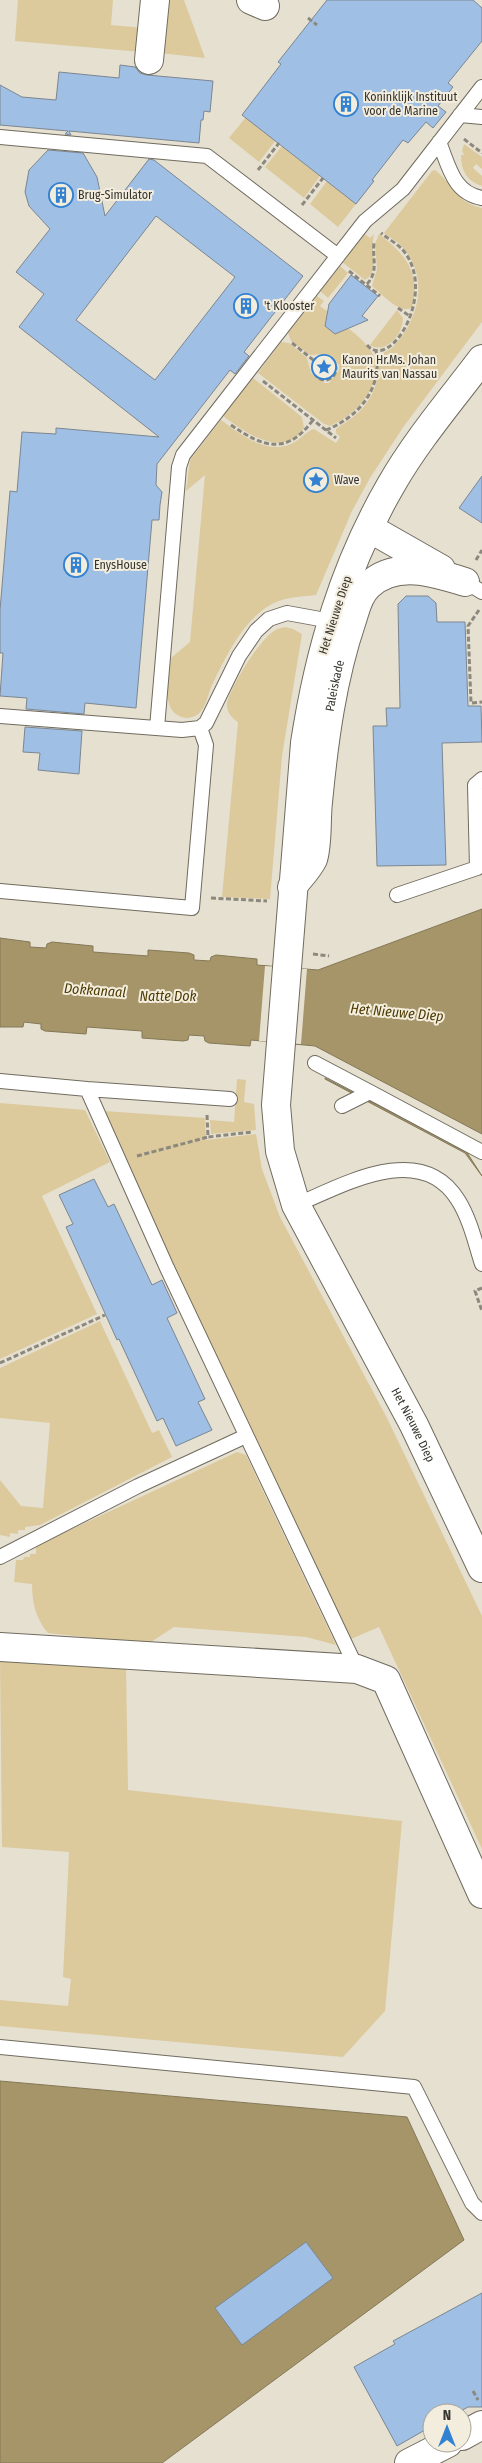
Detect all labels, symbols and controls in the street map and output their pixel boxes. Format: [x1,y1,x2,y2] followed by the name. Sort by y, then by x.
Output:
[364,90,457,118] place label: Koninklijk Instituut voor de Marine
[333,91,359,117] building icon: Koninklijk Instituut voor de Marine
[48,182,74,208] building icon: Brug-Simulator
[78,188,153,202] place label: Brug-Simulator
[233,293,259,319] building icon: 't Klooster
[264,299,315,313] place label: 't Klooster
[342,353,437,381] place label: Kanon Hr.Ms. Johan Maurits van Nassau
[311,354,337,380] place icon: Kanon Hr.Ms. Johan Maurits van Nassau
[303,467,329,493] place icon: Wave
[334,473,360,487] place label: Wave
[63,552,89,578] building icon: EnysHouse
[94,558,147,572] place label: EnysHouse
[316,574,354,656] street label: Het Nieuwe Diep
[323,658,347,713] street label: Paleiskade
[63,980,127,1001] water label: Dokkanaal
[140,988,197,1005] water label: Natte Dok
[350,1000,444,1025] water label: Het Nieuwe Diep
[388,1385,438,1464] street label: Het Nieuwe Diep
[422,2403,472,2453] north arrow
[443,2407,451,2424] text: N

